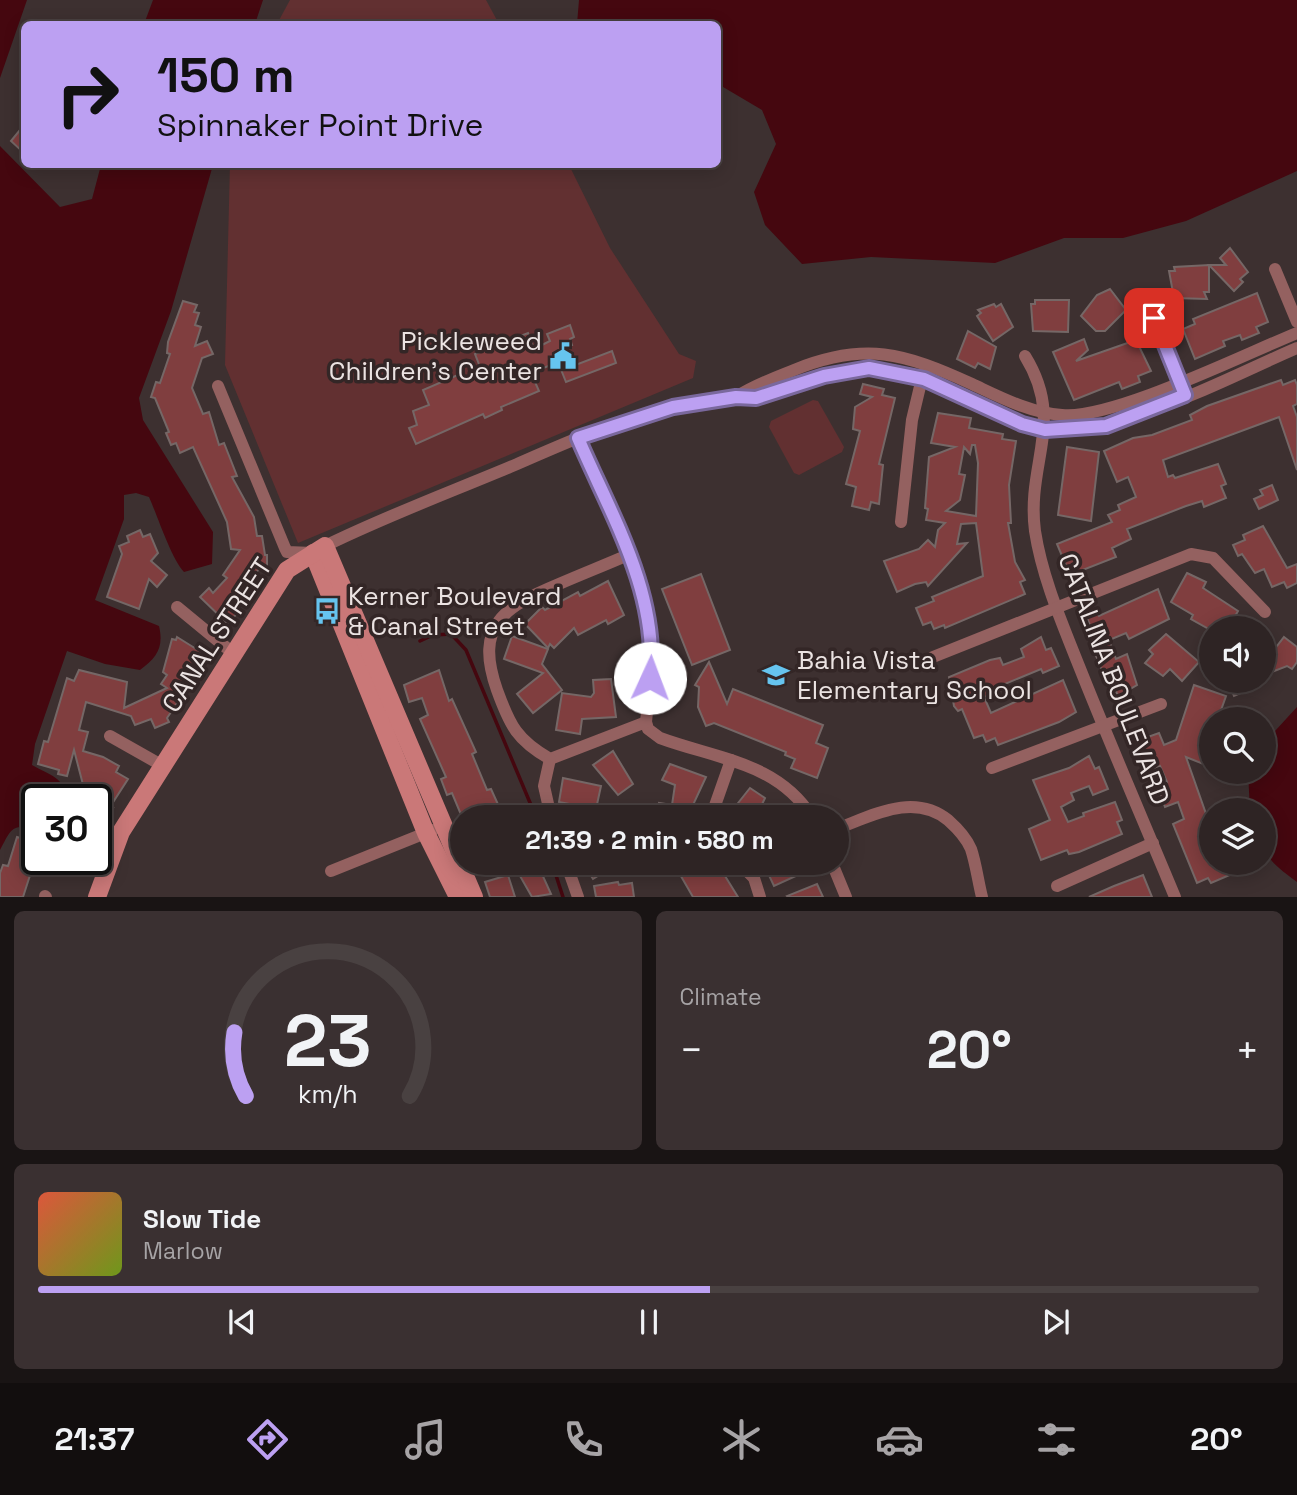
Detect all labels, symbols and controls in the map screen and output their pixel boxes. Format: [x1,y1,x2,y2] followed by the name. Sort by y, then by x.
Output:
[157,44,295,106] text: 150 m
[42,49,133,140] icon: right
[157,105,483,145] text: Spinnaker Point Drive
[1124,288,1184,348] pin
[1135,299,1173,337] icon: arrive
[329,324,542,388] place label: Pickleweed Children's Center
[548,341,578,371] public building icon: Pickleweed Children's Center
[1050,548,1178,810] street label: CATALINA BOULEVARD
[154,551,280,719] street label: CANAL STREET
[348,579,561,643] place label: Kerner Boulevard & Canal Street
[312,596,342,626] bus stop icon: Kerner Boulevard & Canal Street
[1199,616,1276,875] map controls
[1199,616,1276,693] button: sound
[613,641,687,715] position arrow
[797,643,1032,707] place label: Bahia Vista Elementary School
[761,660,791,690] school or university icon: Bahia Vista Elementary School
[1199,707,1276,784] button: search
[21,784,112,875] speed limit sign: 30
[1199,798,1276,875] button: layers
[525,823,774,857] text: 21:39 · 2 min · 580 m
[680,982,762,1012] text: Climate
[284,995,372,1088] text: 23
[927,1017,1012,1083] text: 20°
[680,1026,703,1074] text: −
[1235,1026,1259,1074] text: +
[298,1078,358,1110] text: km/h
[143,1202,261,1236] text: Slow Tide
[143,1236,223,1266] text: Marlow
[223,1303,261,1341] icon: previous
[630,1303,668,1341] icon: pause
[1037,1303,1075,1341] icon: next
[243,1415,292,1464] icon: directions
[401,1415,450,1464] icon: music
[559,1415,608,1464] icon: phone
[717,1415,766,1464] icon: climate
[875,1415,924,1464] icon: car
[1032,1415,1081,1464] icon: filters
[54,1419,135,1459] text: 21:37
[1190,1419,1243,1459] text: 20°

